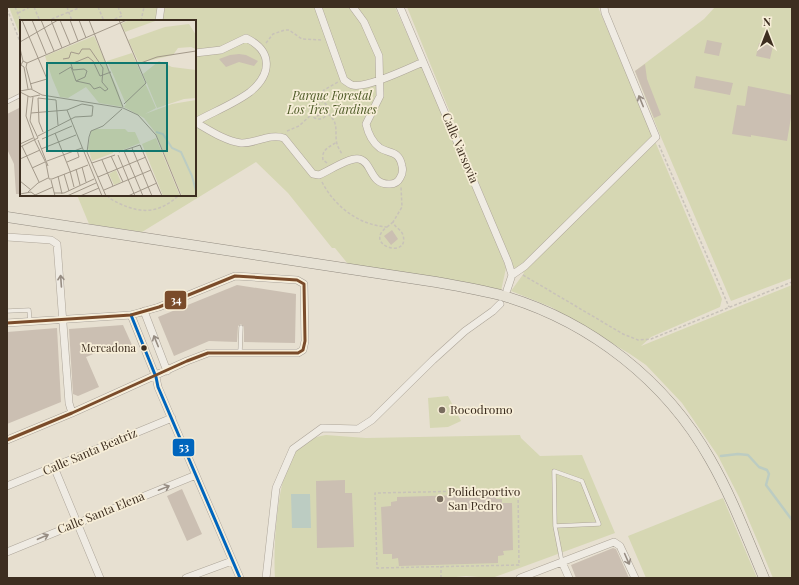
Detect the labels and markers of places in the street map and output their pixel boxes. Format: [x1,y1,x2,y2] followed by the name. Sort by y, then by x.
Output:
[81,340,137,355] place label: Mercadona
[139,343,149,353] marker: Mercadona
[450,401,513,417] place label: Rocodromo
[437,405,447,415] marker: Rocodromo
[448,483,521,513] place label: Polideportivo San Pedro
[435,494,445,504] marker: Polideportivo San Pedro

